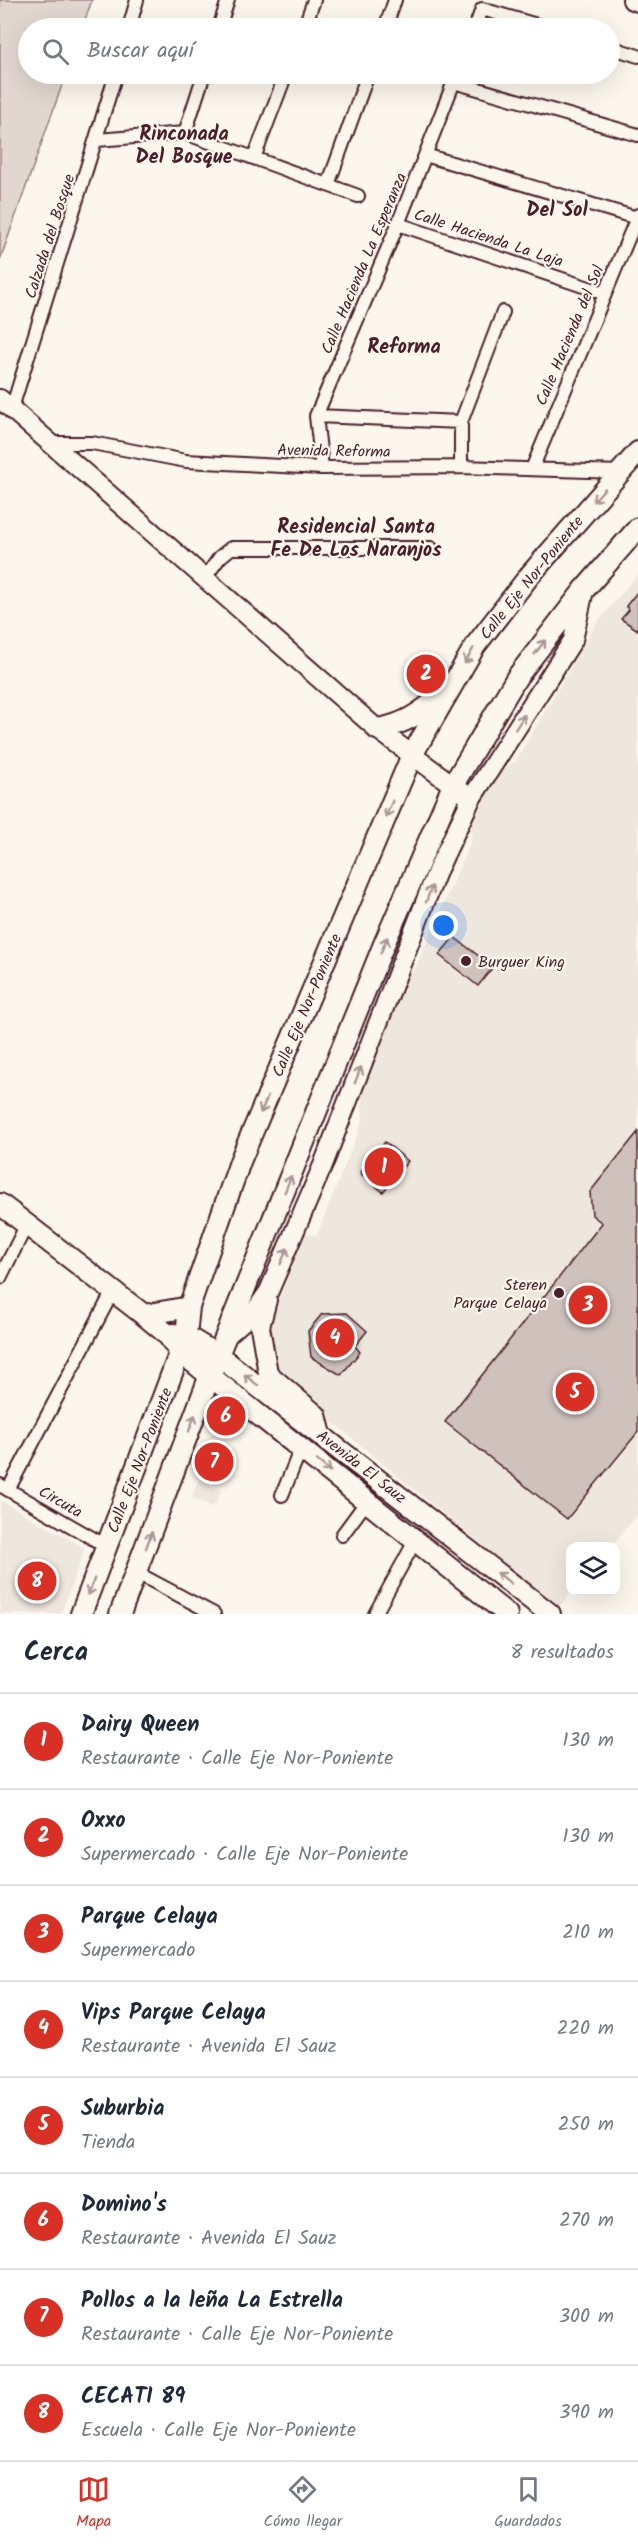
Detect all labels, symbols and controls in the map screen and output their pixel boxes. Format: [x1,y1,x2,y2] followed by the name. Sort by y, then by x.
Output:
[18,18,620,84] search box
[87,34,194,69] text: Buscar aquí
[39,35,72,68] icon: search
[136,119,233,174] district label: Rinconada Del Bosque
[315,169,414,358] street label: Calle Hacienda La Esperanza
[18,171,82,302] street label: Calzada del Bosque
[526,195,588,227] district label: Del Sol
[411,202,566,274] street label: Calle Hacienda La Laja
[529,261,611,410] street label: Calle Hacienda del Sol
[367,332,441,364] district label: Reforma
[277,438,391,465] street label: Avenida Reforma
[592,487,606,502] one-way arrow
[474,510,590,646] street label: Calle Eje Nor-Poniente
[270,512,442,567] district label: Residencial Santa Fe De Los Naranjos
[533,639,546,655] one-way arrow
[463,646,474,664] one-way arrow
[406,652,446,696] pin: 2
[514,714,526,731] one-way arrow
[383,799,394,817] one-way arrow
[424,885,435,904] one-way arrow
[429,911,458,940] your location
[266,930,349,1081] street label: Calle Eje Nor-Poniente
[379,936,390,955] one-way arrow
[478,950,565,975] place label: Burguer King
[459,954,473,968] marker: Burguer King
[353,1067,364,1085] one-way arrow
[258,1095,269,1113] one-way arrow
[364,1144,404,1190] pin: 1
[283,1176,294,1194] one-way arrow
[279,1247,290,1266] one-way arrow
[453,1273,547,1316] place label: Steren Parque Celaya
[568,1282,608,1328] pin: 3
[552,1286,566,1300] marker: Steren Parque Celaya
[316,1316,354,1360] pin: 4
[556,1370,594,1414] pin: 5
[244,1374,260,1386] one-way arrow
[101,1384,180,1537] street label: Calle Eje Nor-Poniente
[206,1394,246,1438] pin: 6
[187,1414,198,1433] one-way arrow
[311,1424,411,1510] street label: Avenida El Sauz
[194,1440,234,1484] pin: 7
[316,1460,332,1473] one-way arrow
[34,1480,87,1525] street label: Circuta
[144,1531,155,1550] one-way arrow
[566,1542,620,1596] map controls
[566,1542,620,1596] button: layers
[18,1558,57,1604] pin: 8
[496,1571,512,1584] one-way arrow
[84,1577,95,1596] one-way arrow
[24,1632,88,1674] text: Cerca
[511,1637,614,1669] text: 8 resultados
[81,1708,199,1743] text: Dairy Queen
[40,1725,47,1757] text: 1
[562,1725,614,1757] text: 130 m
[81,1743,393,1775] text: Restaurante · Calle Eje Nor-Poniente
[81,1804,126,1839] text: Oxxo
[38,1821,49,1853] text: 2
[562,1821,614,1853] text: 130 m
[81,1839,408,1871] text: Supermercado · Calle Eje Nor-Poniente
[81,1900,218,1935] text: Parque Celaya
[38,1917,49,1949] text: 3
[562,1917,614,1949] text: 210 m
[81,1935,195,1967] text: Supermercado
[81,1996,266,2031] text: Vips Parque Celaya
[38,2013,49,2045] text: 4
[557,2013,614,2045] text: 220 m
[81,2031,337,2063] text: Restaurante · Avenida El Sauz
[81,2092,164,2127] text: Suburbia
[38,2109,49,2141] text: 5
[558,2109,614,2141] text: 250 m
[81,2127,135,2159] text: Tienda
[81,2188,167,2223] text: Domino's
[38,2205,49,2237] text: 6
[559,2205,614,2237] text: 270 m
[81,2223,337,2255] text: Restaurante · Avenida El Sauz
[81,2284,343,2319] text: Pollos a la leña La Estrella
[39,2301,48,2333] text: 7
[559,2301,614,2333] text: 300 m
[81,2319,393,2351] text: Restaurante · Calle Eje Nor-Poniente
[81,2380,185,2415] text: CECATI 89
[38,2397,49,2429] text: 8
[559,2397,614,2429] text: 390 m
[81,2415,356,2447] text: Escuela · Calle Eje Nor-Poniente
[76,2473,111,2534] tab: Mapa
[263,2473,342,2534] tab: Cómo llegar
[494,2473,562,2534] tab: Guardados

